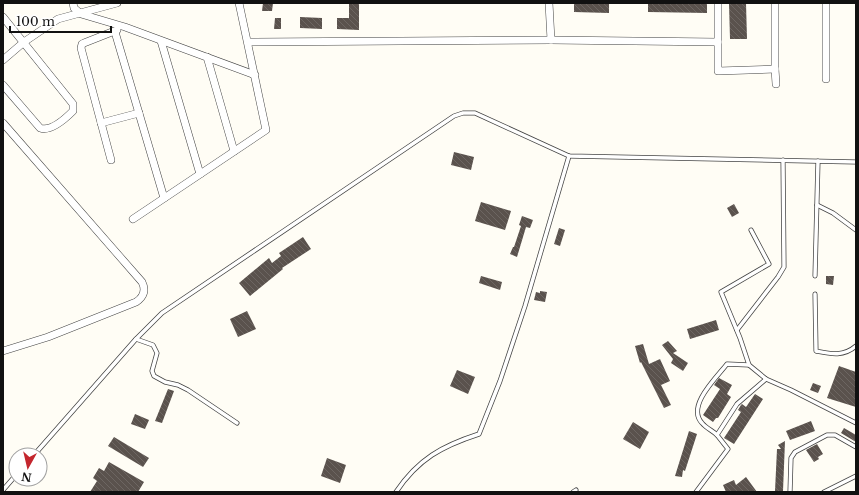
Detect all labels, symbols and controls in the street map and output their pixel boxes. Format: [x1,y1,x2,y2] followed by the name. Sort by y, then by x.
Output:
[10,8,111,34] scale bar
[16,14,55,29] text: 100 m
[8,447,48,487] north arrow
[20,469,33,485] text: N

